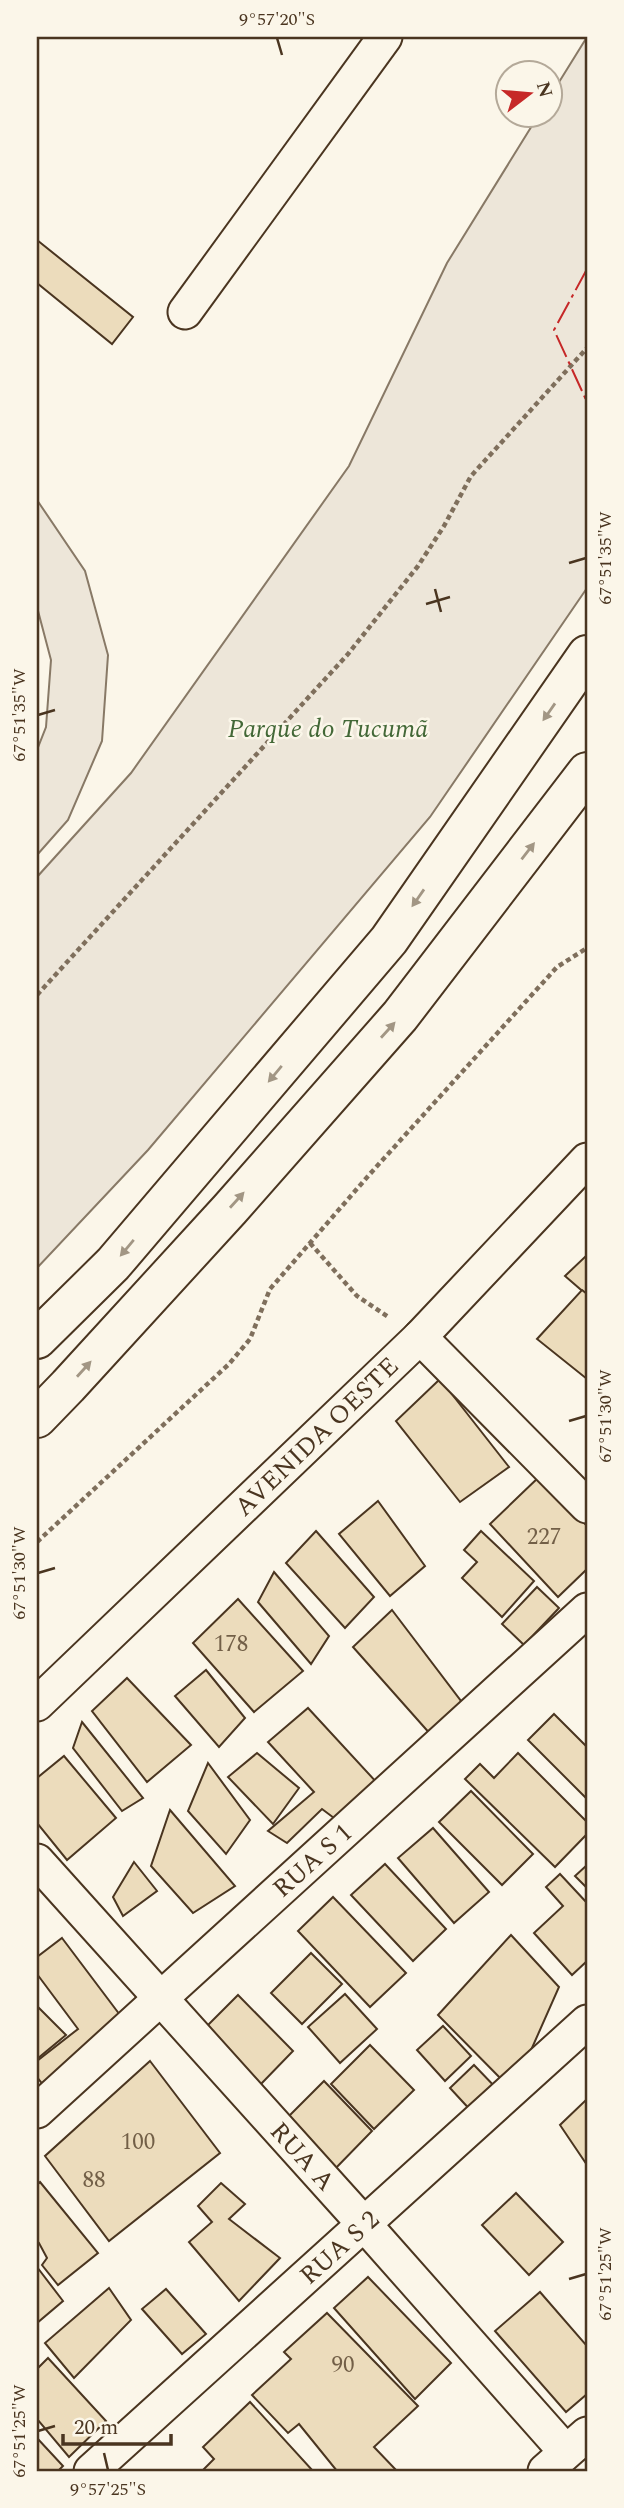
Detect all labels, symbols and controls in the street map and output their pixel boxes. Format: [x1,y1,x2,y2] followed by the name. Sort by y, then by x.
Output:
[239,6,315,33] text: 9°57'20"S
[494,60,564,130] north arrow
[528,78,560,101] text: N
[592,511,619,605] text: 67°51'35"W
[6,668,33,762] text: 67°51'35"W
[542,703,556,721] one-way arrow
[228,709,428,749] park label: Parque do Tucumã
[520,842,535,860] one-way arrow
[411,889,425,907] one-way arrow
[380,1021,396,1039] one-way arrow
[268,1066,283,1083] one-way arrow
[229,1192,244,1209] one-way arrow
[120,1239,135,1256] one-way arrow
[225,1347,408,1526] street label: AVENIDA OESTE
[76,1360,92,1378] one-way arrow
[592,1369,619,1463] text: 67°51'30"W
[527,1520,561,1555] house number: 227
[6,1526,33,1620] text: 67°51'30"W
[214,1627,248,1662] house number: 178
[264,1814,362,1908] street label: RUA S 1
[260,2113,345,2201] street label: RUA A
[121,2125,155,2160] house number: 100
[83,2163,106,2198] house number: 88
[291,2201,389,2295] street label: RUA S 2
[592,2227,619,2321] text: 67°51'25"W
[332,2348,355,2383] house number: 90
[6,2384,33,2478] text: 67°51'25"W
[63,2403,172,2447] scale bar
[74,2412,118,2444] text: 20 m
[70,2476,146,2503] text: 9°57'25"S

